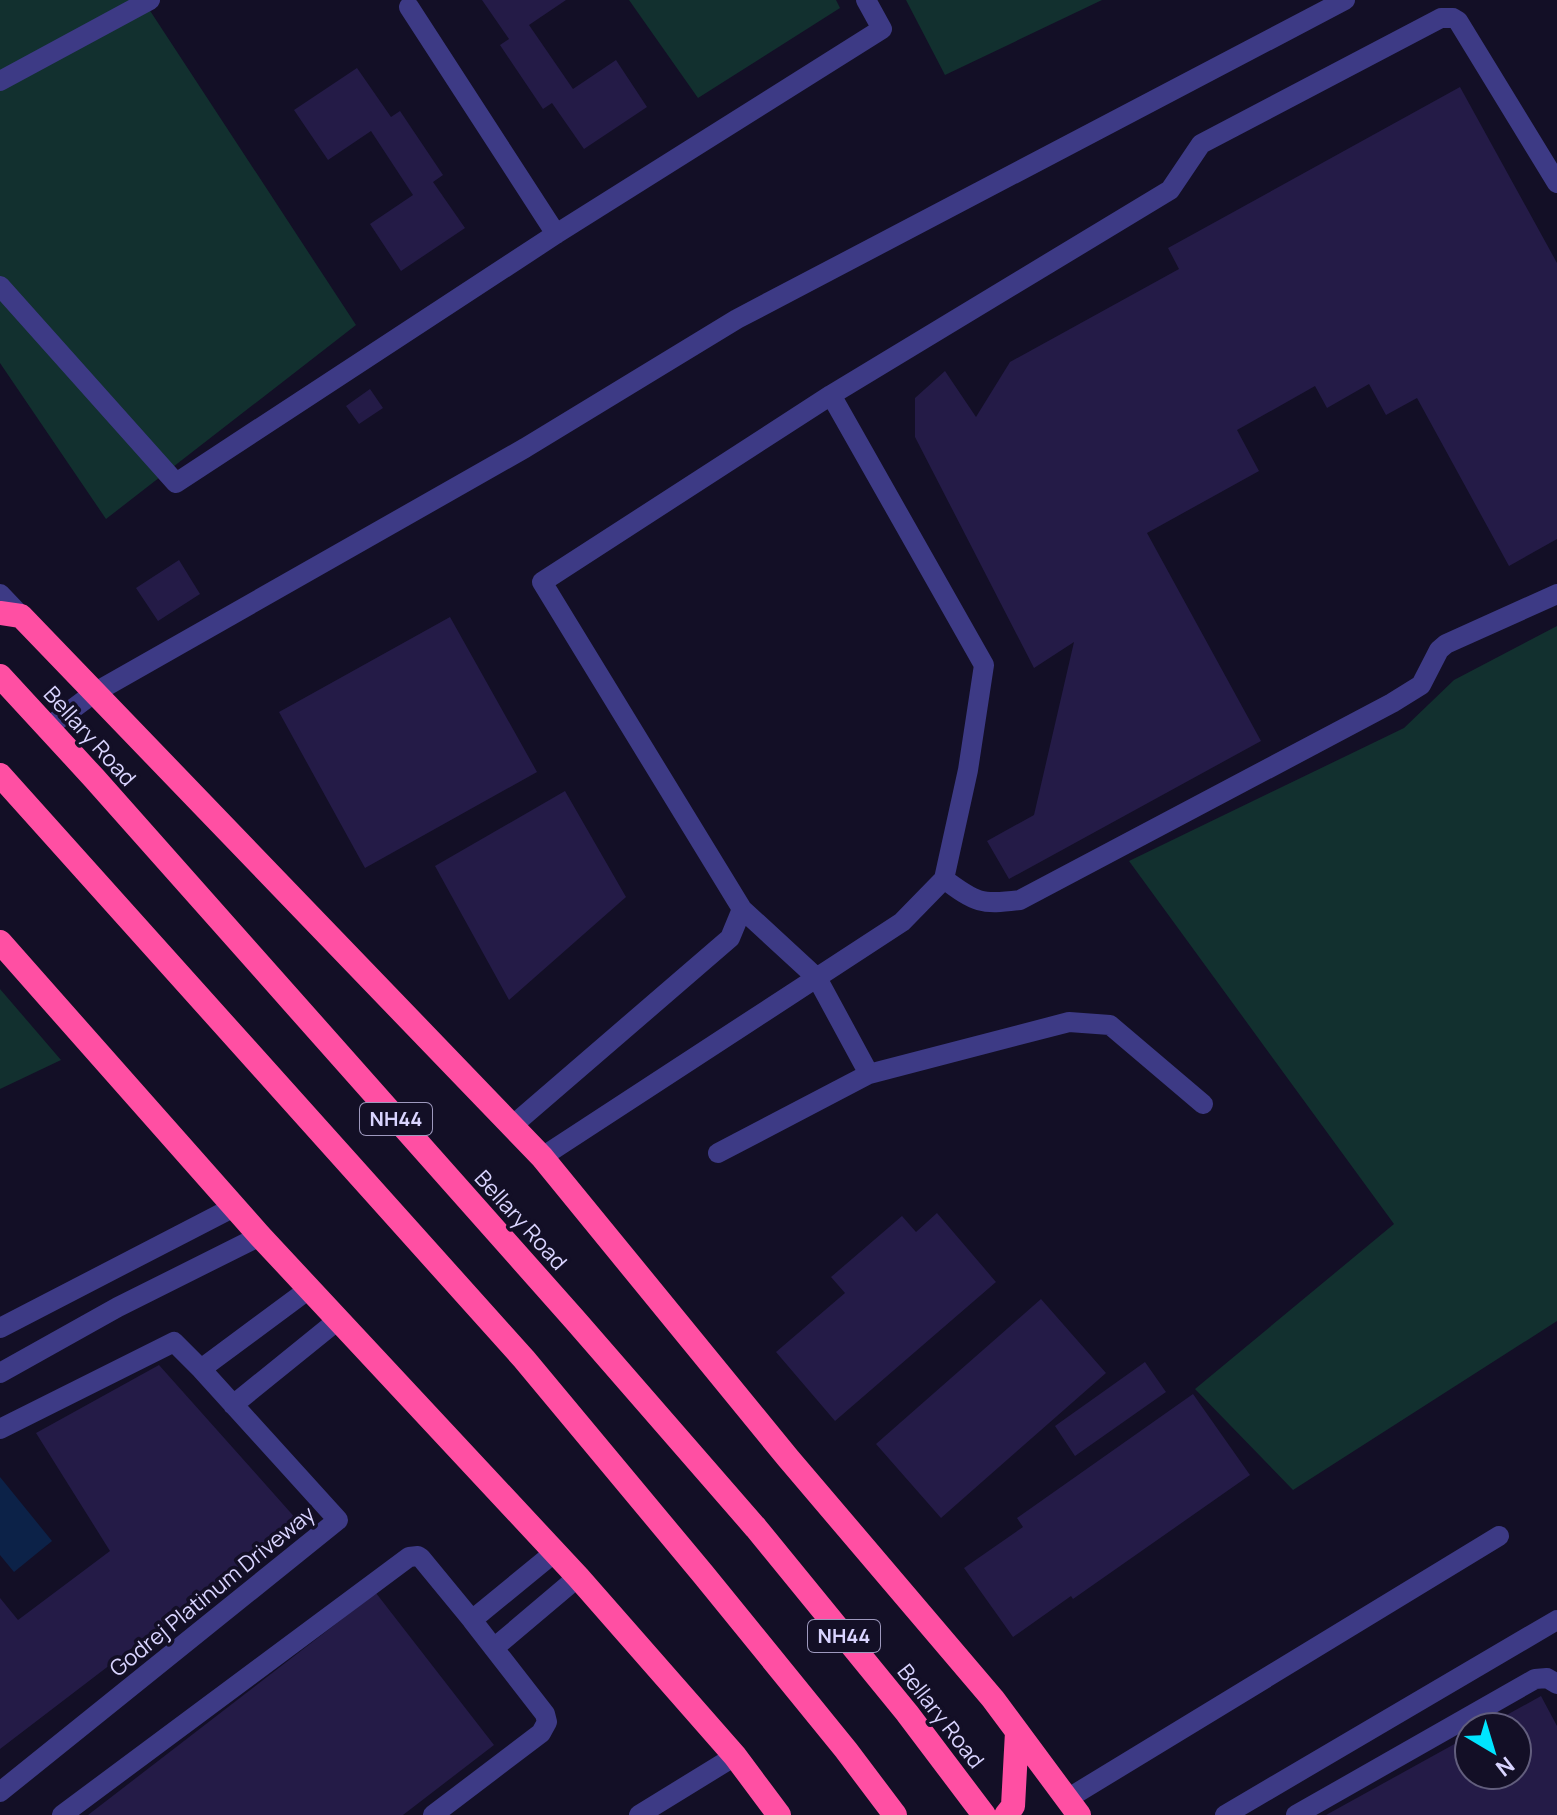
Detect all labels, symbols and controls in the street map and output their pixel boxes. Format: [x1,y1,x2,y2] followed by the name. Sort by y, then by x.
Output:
[37,680,143,792] street label: Bellary Road
[360,1103,432,1135] road number: NH44
[468,1164,574,1276] street label: Bellary Road
[103,1498,321,1683] street label: Godrej Platinum Driveway
[808,1620,880,1652] road number: NH44
[891,1658,991,1774] street label: Bellary Road
[1453,1711,1533,1791] north arrow
[1490,1750,1521,1783] text: N

